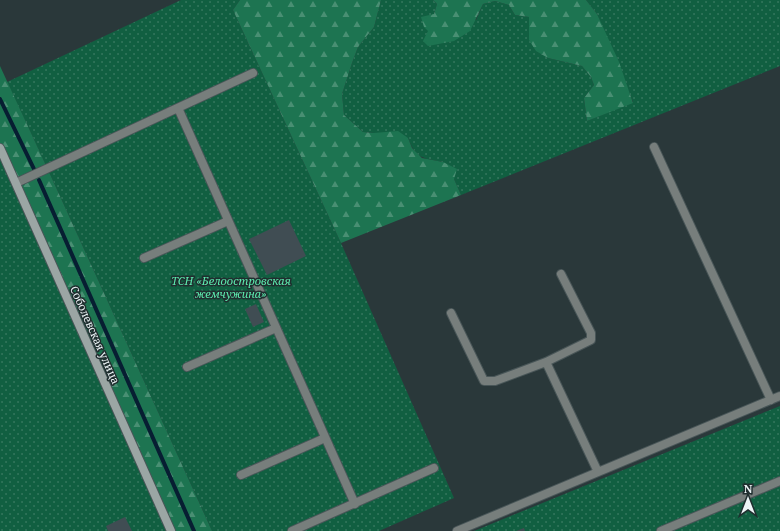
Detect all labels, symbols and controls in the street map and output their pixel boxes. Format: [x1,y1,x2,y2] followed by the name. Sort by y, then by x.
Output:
[171,273,292,301] park label: ТСН «Белоостровская жемчужина»
[67,283,124,386] street label: Соболевская улица
[728,479,768,519] north arrow
[744,481,753,496] text: N

